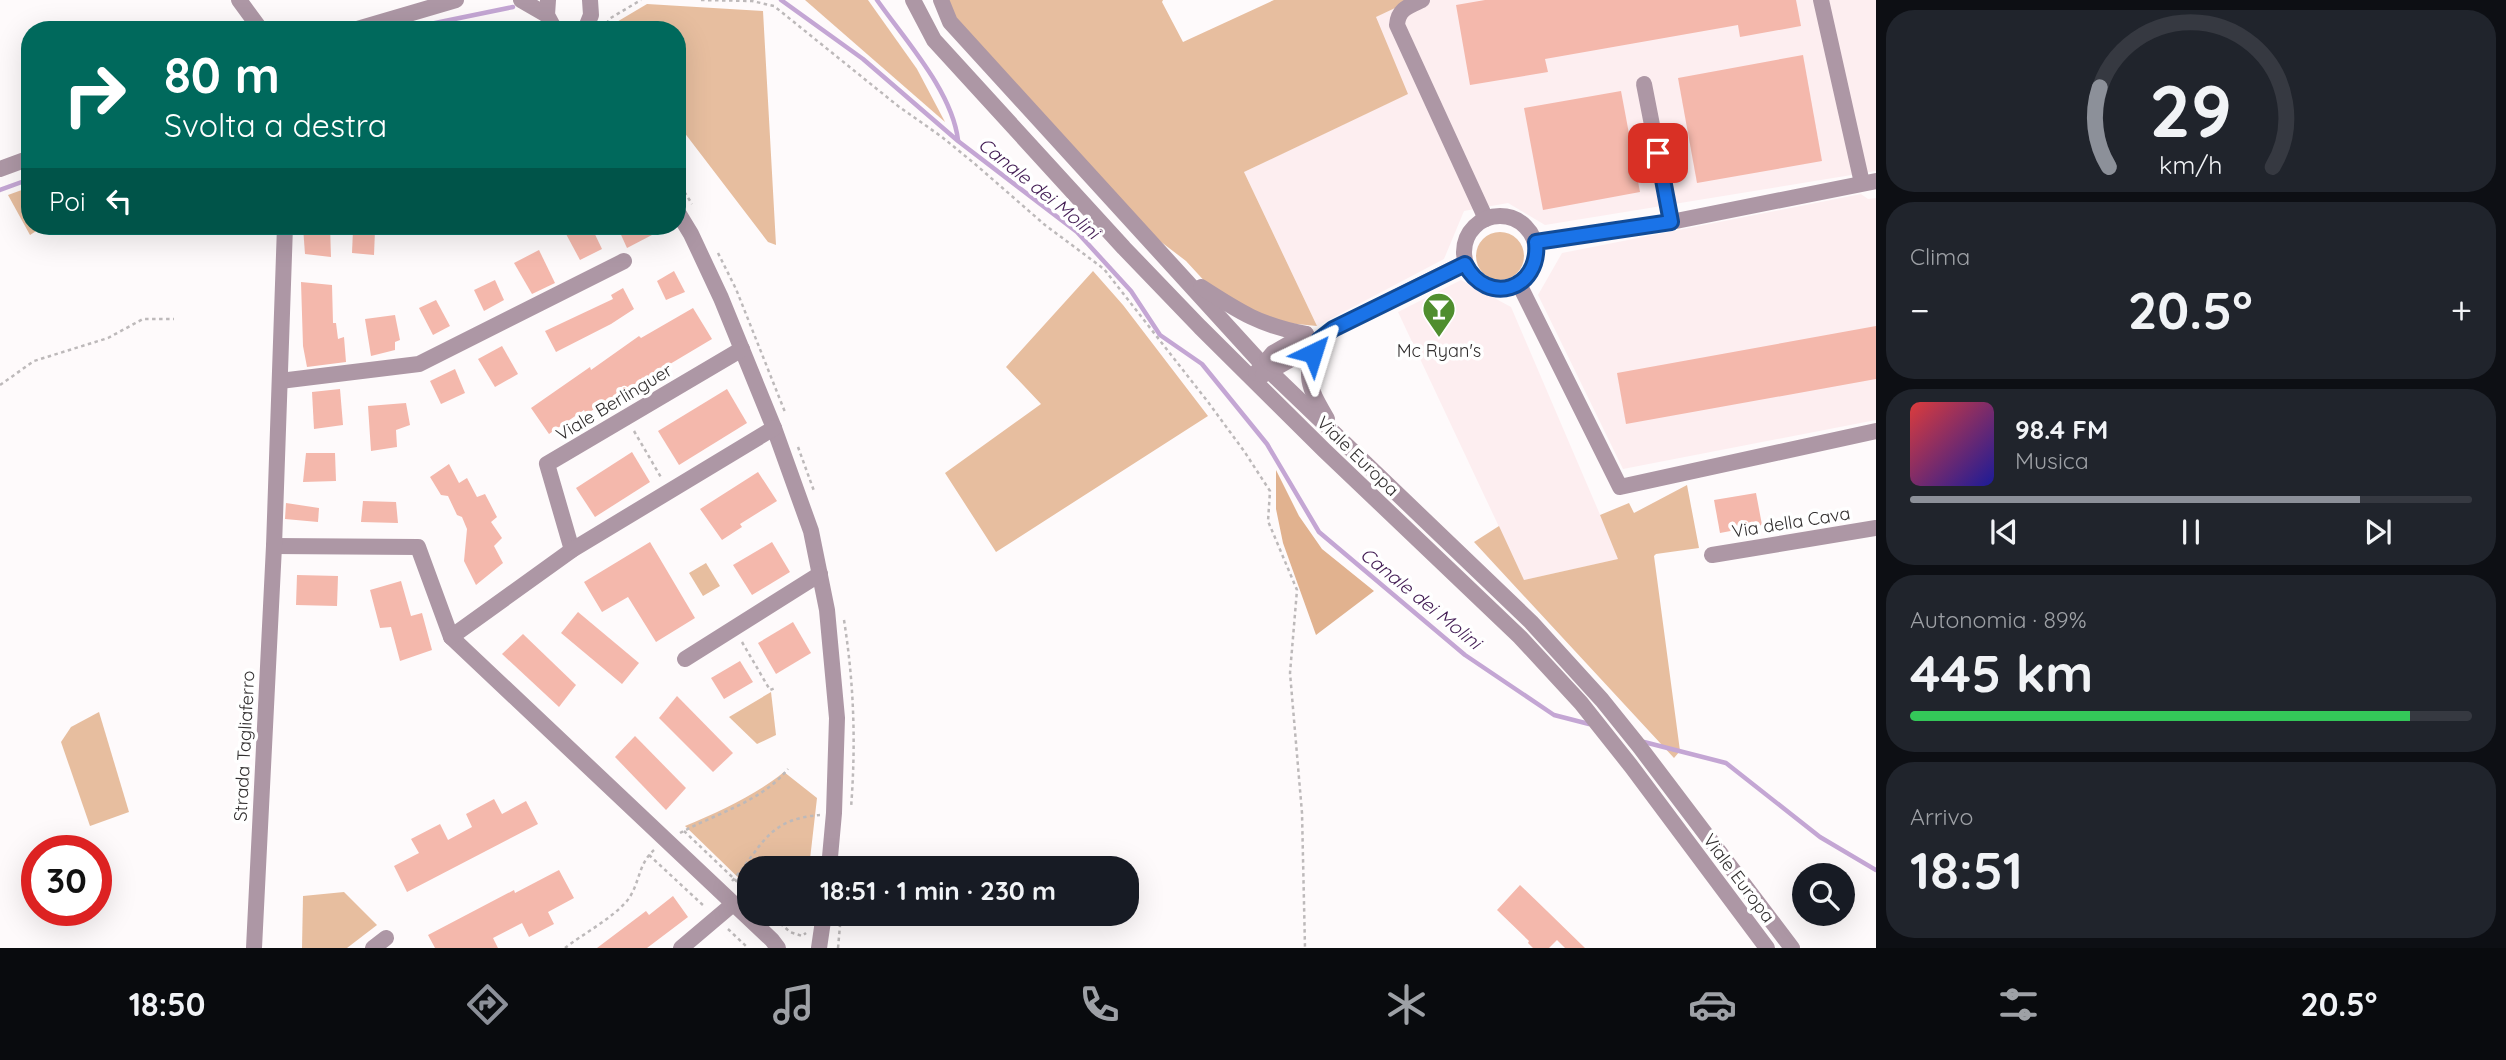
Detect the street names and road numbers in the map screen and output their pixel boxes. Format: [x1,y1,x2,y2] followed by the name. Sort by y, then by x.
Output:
[552,358,676,446] street label: Viale Berlinguer
[1312,411,1404,501] street label: Viale Europa
[1730,501,1852,543] street label: Via della Cava
[229,670,259,822] street label: Strada Tagliaferro
[1698,829,1780,927] street label: Viale Europa

